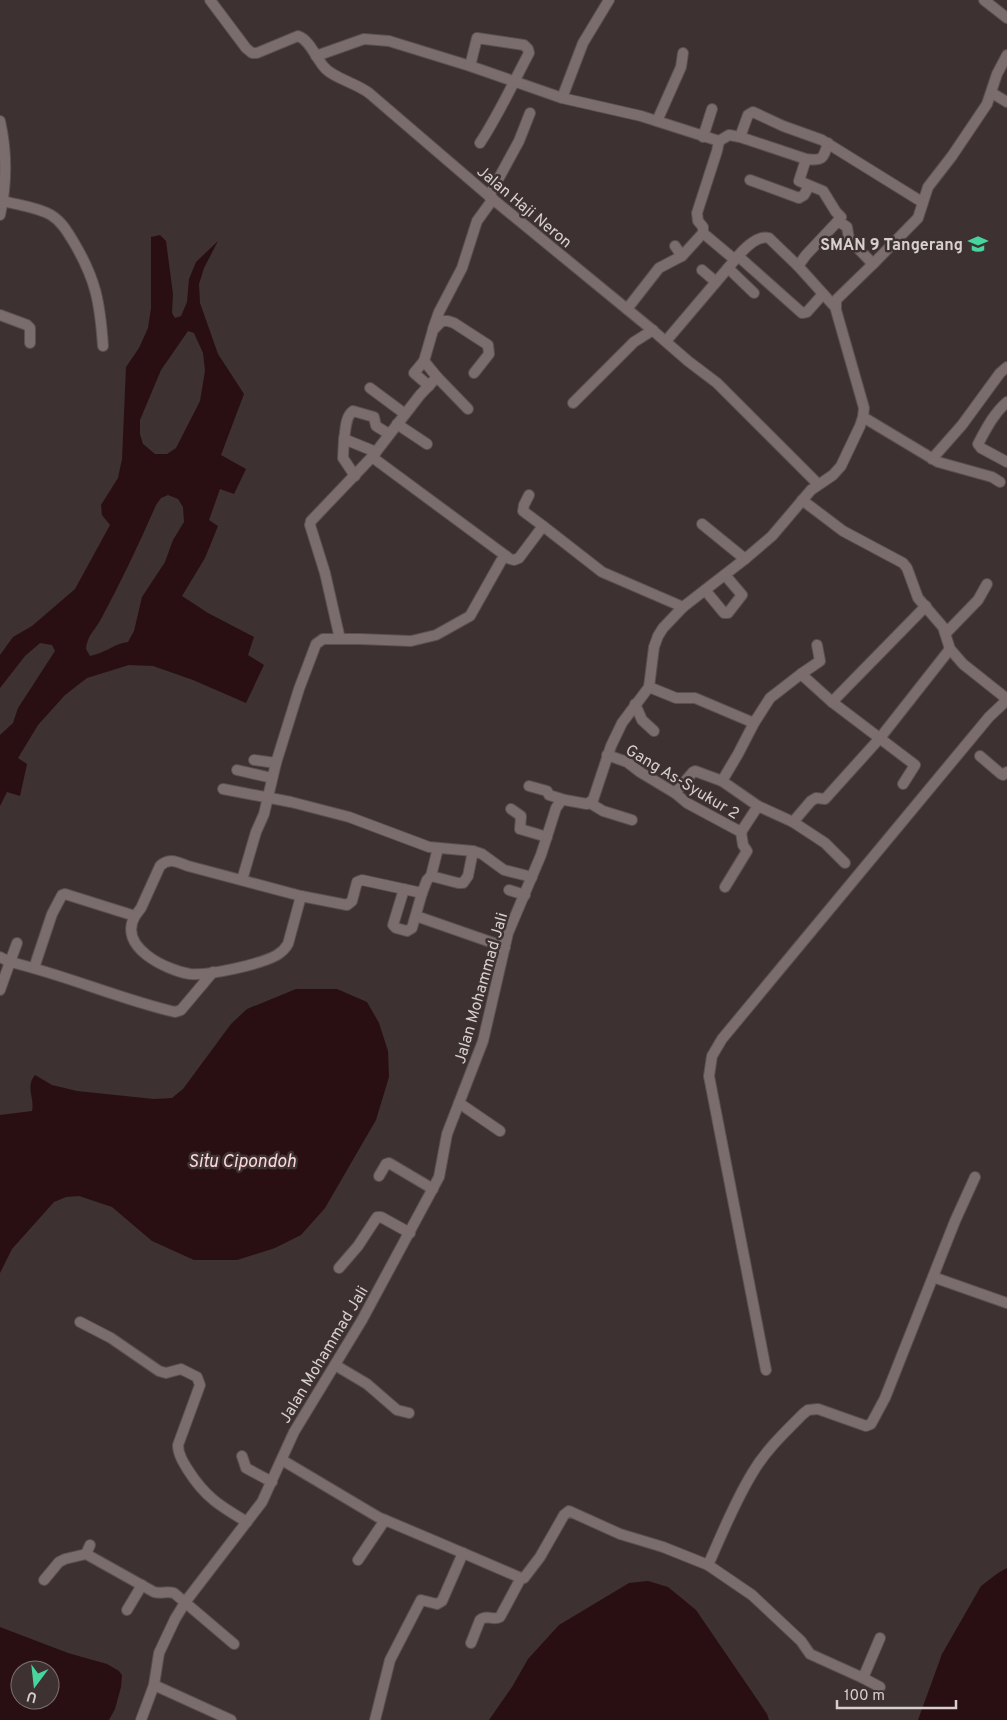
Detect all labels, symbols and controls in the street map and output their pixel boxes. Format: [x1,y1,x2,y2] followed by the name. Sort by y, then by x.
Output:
[472,162,575,253] street label: Jalan Haji Neron
[967,233,989,255] school or university icon: SMAN 9 Tangerang
[820,236,963,256] place label: SMAN 9 Tangerang
[621,741,743,825] street label: Gang As-Syukur 2
[451,911,513,1067] street label: Jalan Mohammad Jali
[188,1151,296,1174] water label: Situ Cipondoh
[276,1283,374,1427] street label: Jalan Mohammad Jali
[10,1660,60,1710] north arrow
[837,1678,956,1710] scale bar
[25,1687,39,1706] text: U
[844,1687,885,1706] text: 100 m

